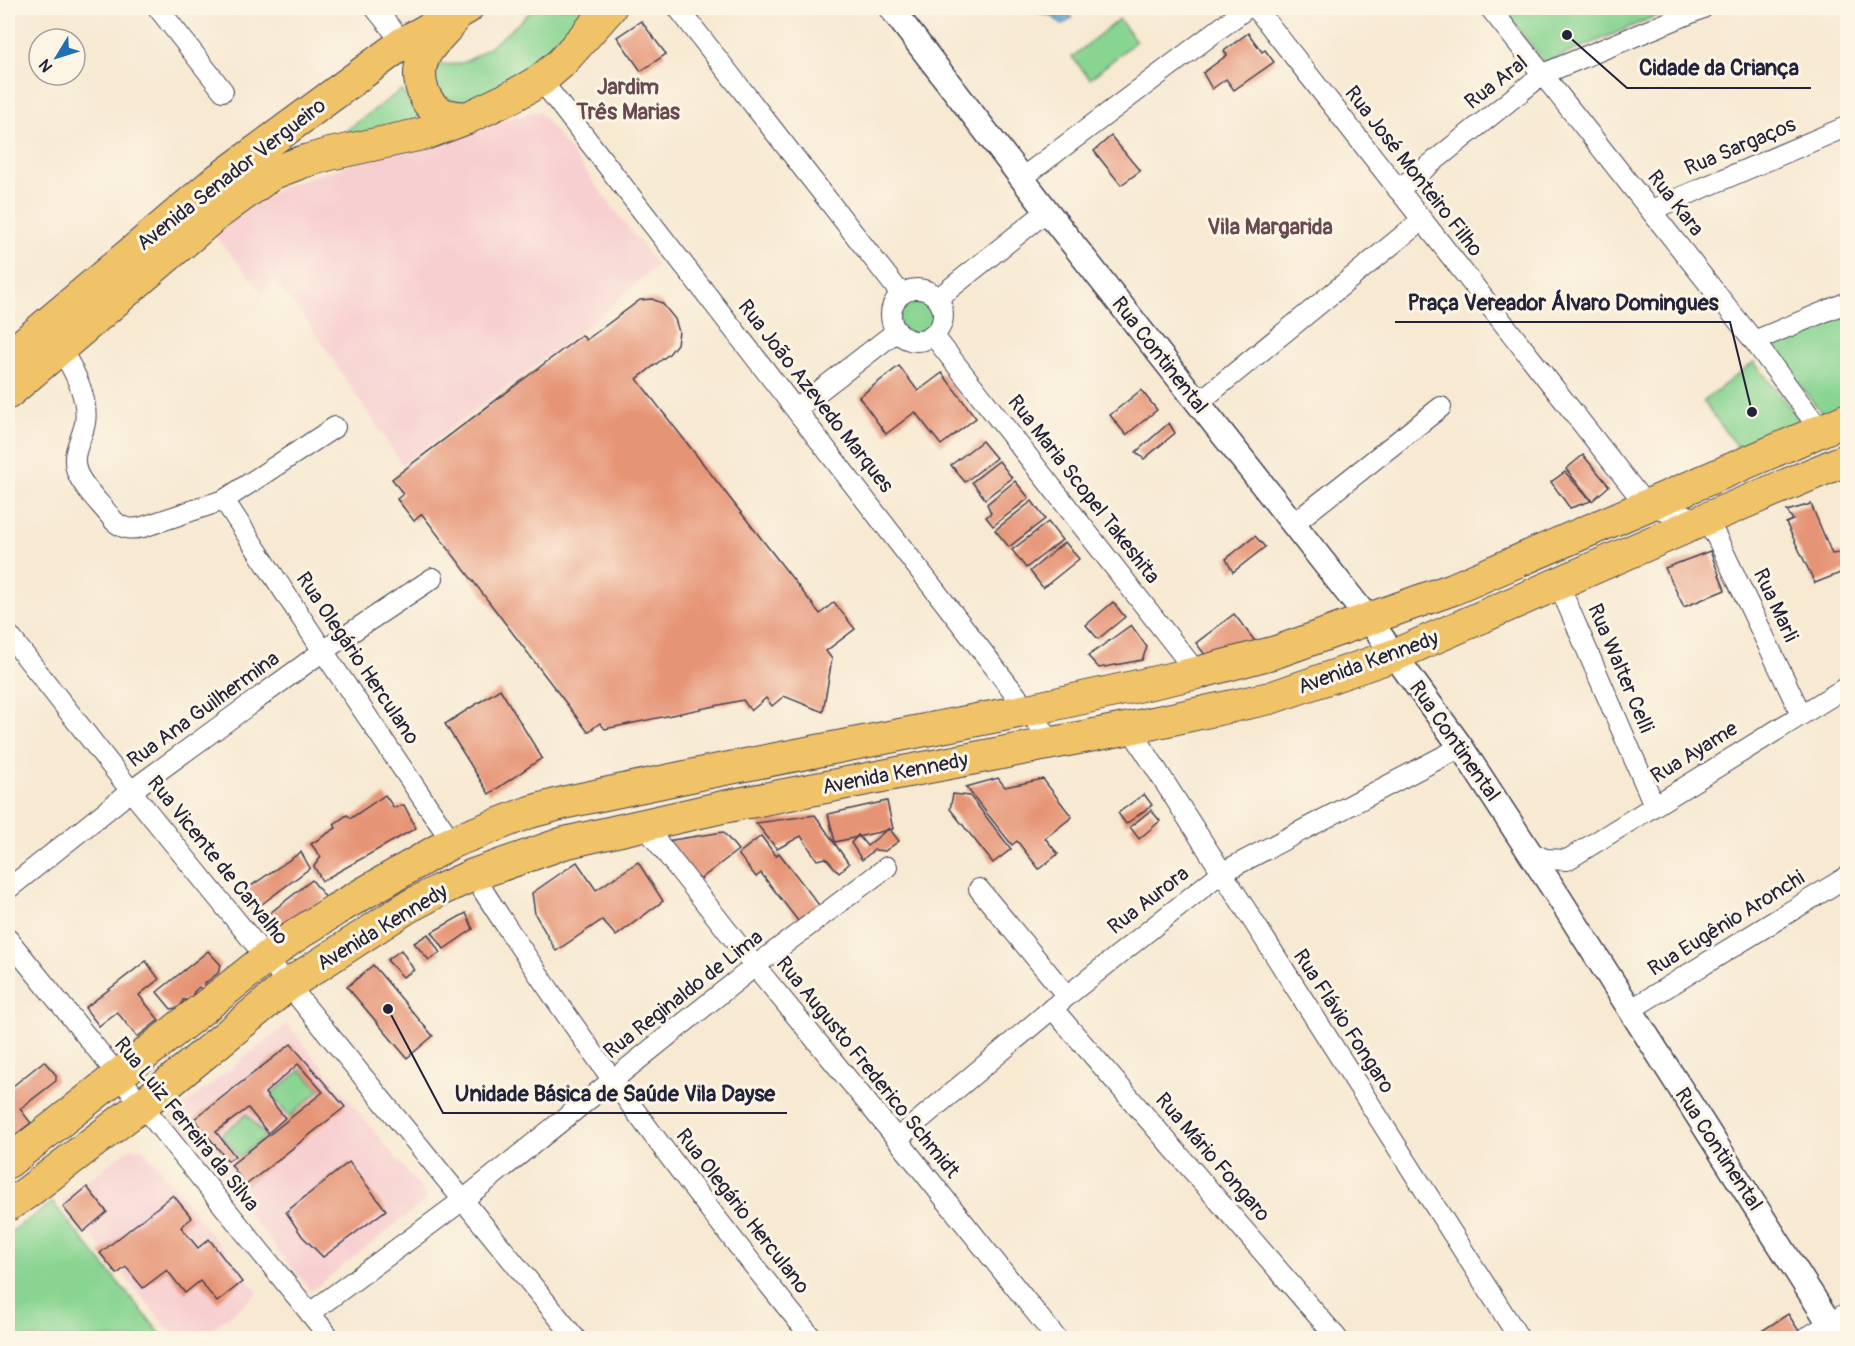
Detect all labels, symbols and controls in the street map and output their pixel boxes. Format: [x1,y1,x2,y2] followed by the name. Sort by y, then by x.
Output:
[27,27,87,87] north arrow
[1627,48,1811,88] callout: Cidade da Criança
[1459,49,1533,115] street label: Rua Aral
[1639,54,1799,82] text: Cidade da Criança
[35,55,57,76] text: N
[575,73,680,126] district label: Jardim Três Marias
[1339,81,1489,262] street label: Rua José Monteiro Filho
[131,92,331,257] street label: Avenida Senador Vergueiro
[1680,111,1801,182] street label: Rua Sargaços
[1641,165,1710,242] street label: Rua Kara
[1207,213,1333,241] district label: Vila Margarida
[1395,282,1730,322] callout: Praça Vereador Álvaro Domingues
[1407,289,1719,317] text: Praça Vereador Álvaro Domingues
[1105,291,1214,419] street label: Rua Continental
[732,294,900,499] street label: Rua João Azevedo Marques
[1001,389,1166,589] street label: Rua Maria Scopel Takeshita
[1747,564,1804,647] street label: Rua Marli
[290,567,425,750] street label: Rua Olegário Herculano
[1581,600,1660,737] street label: Rua Walter Celli
[1294,624,1442,700] street label: Avenida Kennedy
[122,645,285,774] street label: Rua Ana Guilhermina
[1403,676,1506,807] street label: Rua Continental
[1646,715,1743,790] street label: Rua Ayame
[820,746,970,801] street label: Avenida Kennedy
[141,770,294,950] street label: Rua Vicente de Carvalho
[1102,860,1194,941] street label: Rua Aurora
[1643,864,1810,983] street label: Rua Eugênio Aronchi
[312,878,453,977] street label: Avenida Kennedy
[598,924,768,1065] street label: Rua Reginaldo de Lima
[1287,944,1400,1099] street label: Rua Flávio Fongaro
[770,951,966,1184] street label: Rua Augusto Frederico Schmidt
[108,1032,265,1217] street label: Rua Luiz Ferreira da Silva
[443,1073,787,1113] callout: Unidade Básica de Saúde Vila Dayse
[455,1080,776,1108] text: Unidade Básica de Saúde Vila Dayse
[1669,1083,1768,1216] street label: Rua Continental
[1149,1087,1276,1227] street label: Rua Mário Fongaro
[670,1123,816,1299] street label: Rua Olegário Herculano

